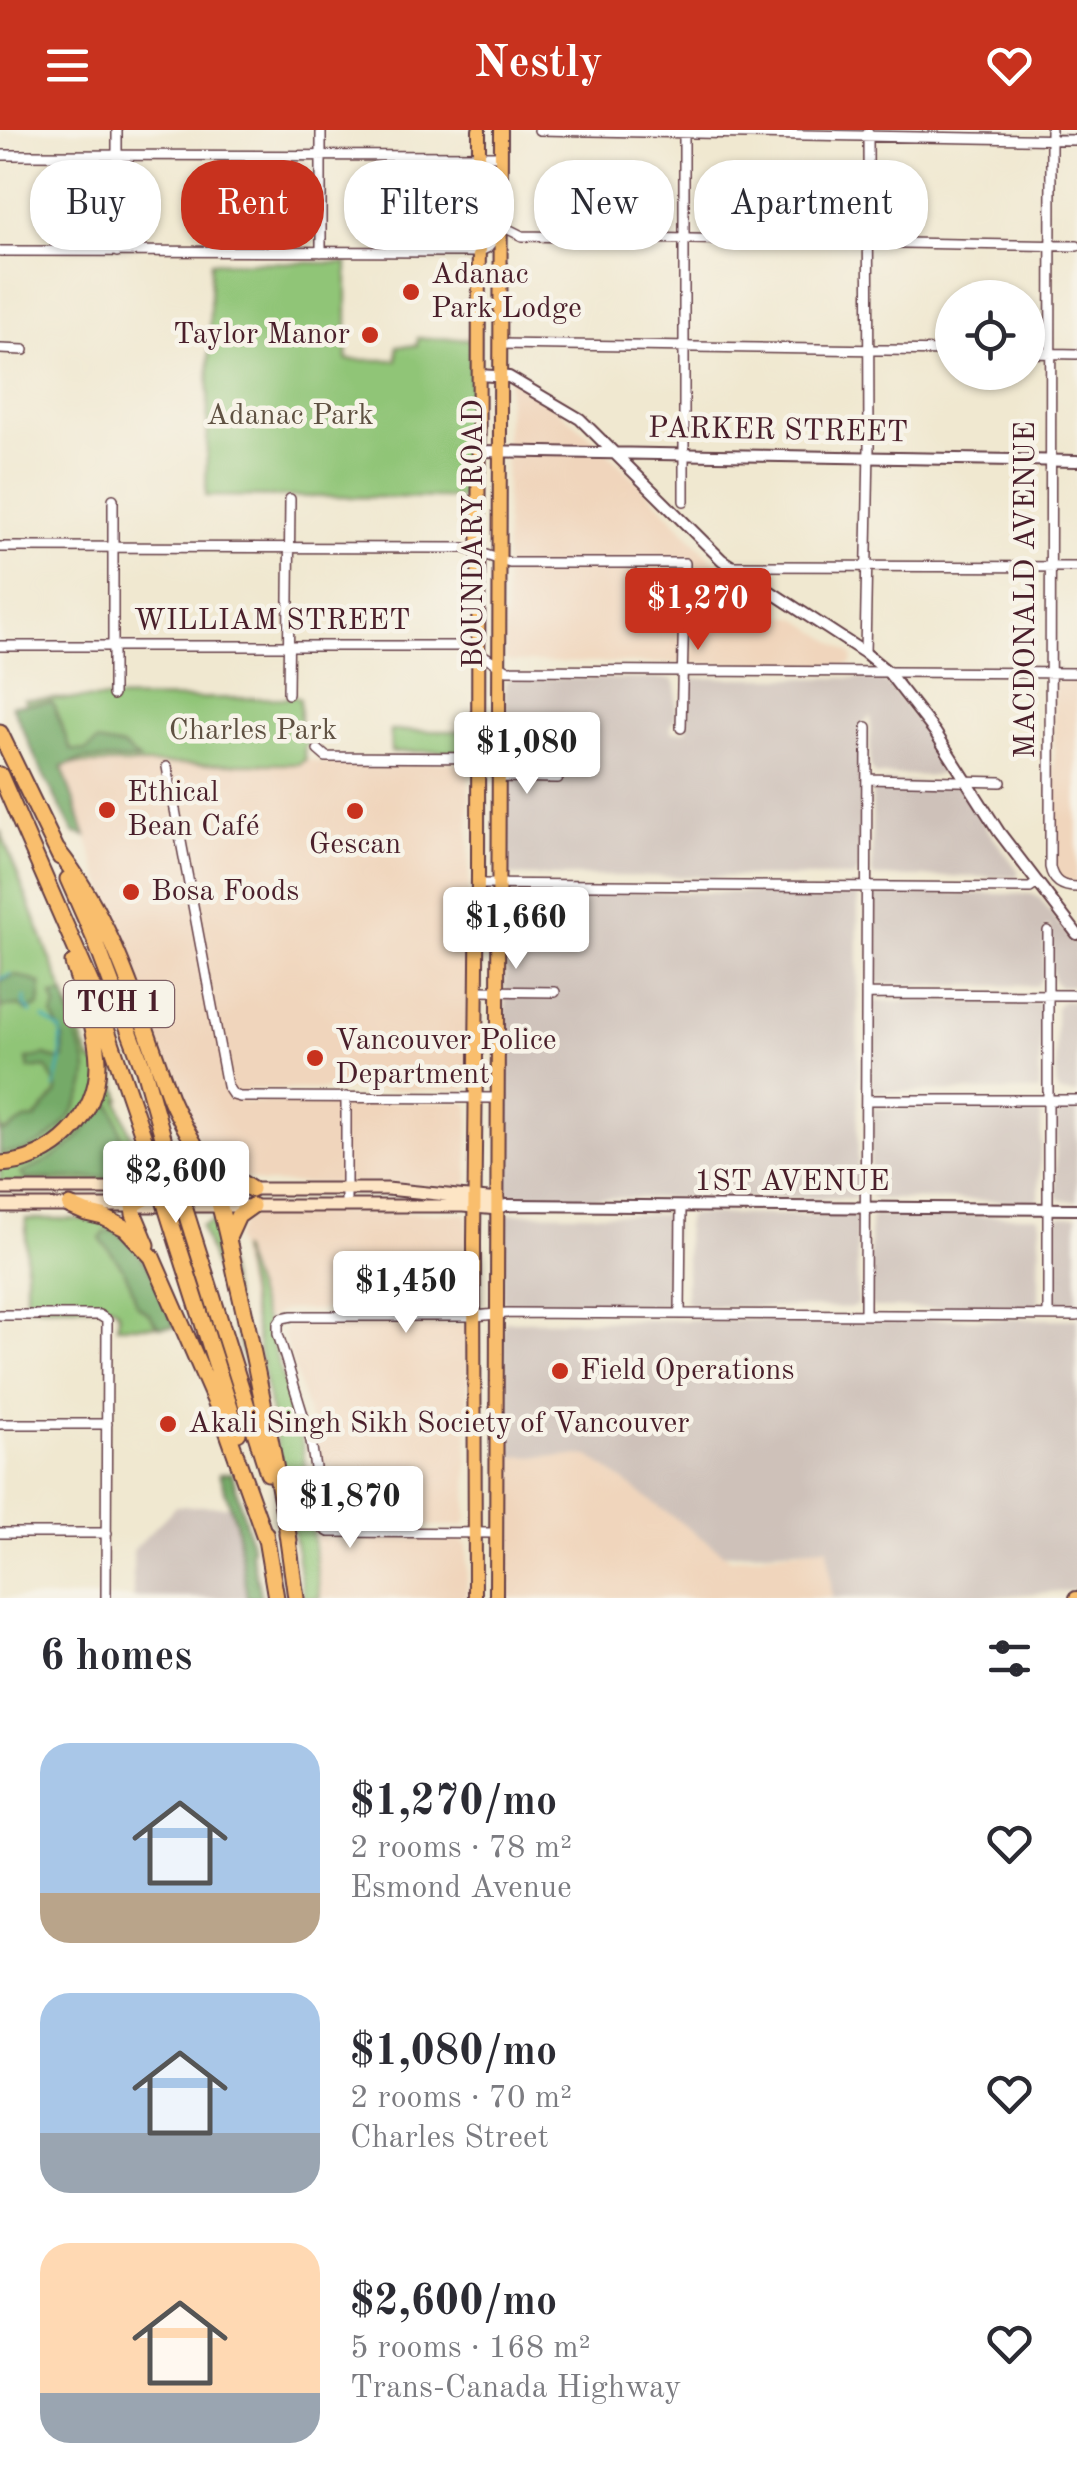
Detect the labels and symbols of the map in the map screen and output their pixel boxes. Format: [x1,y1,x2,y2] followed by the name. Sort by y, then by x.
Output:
[431,260,582,324] place label: Adanac Park Lodge
[400,281,422,303] marker: Adanac Park Lodge
[173,320,350,350] place label: Taylor Manor
[359,324,381,346] marker: Taylor Manor
[459,399,489,669] street label: BOUNDARY ROAD
[206,401,374,431] park label: Adanac Park
[648,414,908,448] street label: PARKER STREET
[1011,421,1041,759] street label: MACDONALD AVENUE
[617,568,779,653] pin: $1,270
[134,606,410,636] street label: WILLIAM STREET
[446,712,608,797] pin: $1,080
[169,716,337,746] park label: Charles Park
[127,778,260,842] place label: Ethical Bean Café
[96,799,118,821] marker: Ethical Bean Café
[344,800,366,822] marker: Gescan
[309,830,401,860] place label: Gescan
[151,877,299,907] place label: Bosa Foods
[120,881,142,903] marker: Bosa Foods
[435,887,597,972] pin: $1,660
[64,981,174,1027] road number: TCH 1
[335,1026,557,1090] place label: Vancouver Police Department
[304,1047,326,1069] marker: Vancouver Police Department
[95,1141,257,1226] pin: $2,600
[695,1167,889,1197] street label: 1ST AVENUE
[325,1251,487,1336] pin: $1,450
[580,1356,795,1386] place label: Field Operations
[549,1360,571,1382] marker: Field Operations
[188,1409,690,1439] place label: Akali Singh Sikh Society of Vancouver
[157,1413,179,1435] marker: Akali Singh Sikh Society of Vancouver
[269,1466,431,1551] pin: $1,870

